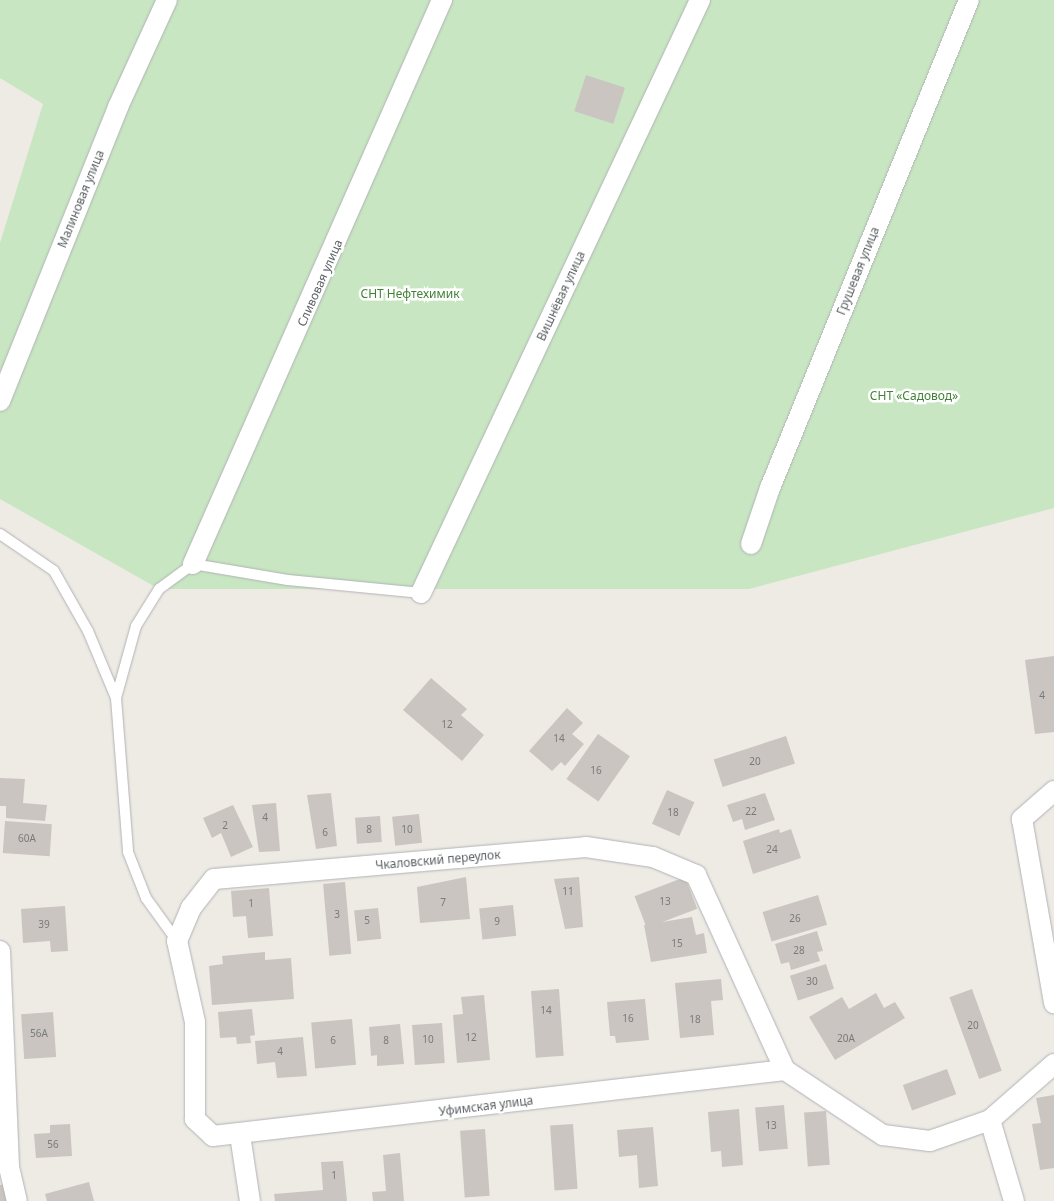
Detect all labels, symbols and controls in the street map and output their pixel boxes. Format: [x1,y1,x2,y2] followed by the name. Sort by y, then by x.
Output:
[55,148,107,250] street label: Малиновая улица
[834,225,882,317] street label: Грушевая улица
[294,237,346,329] street label: Сливовая улица
[534,249,588,343] street label: Вишнёвая улица
[360,287,460,301] park label: СНТ Нефтехимик
[870,389,958,403] park label: СНТ «Садовод»
[1039,690,1045,702] house number: 4
[441,719,453,731] house number: 12
[553,733,565,745] house number: 14
[749,756,761,768] house number: 20
[590,765,602,777] house number: 16
[745,806,757,818] house number: 22
[667,807,679,819] house number: 18
[262,812,268,824] house number: 4
[222,820,228,832] house number: 2
[366,824,372,836] house number: 8
[401,824,413,836] house number: 10
[322,827,328,839] house number: 6
[18,833,36,845] house number: 60А
[766,844,778,856] house number: 24
[375,847,501,873] street label: Чкаловский переулок
[562,886,574,898] house number: 11
[659,896,671,908] house number: 13
[440,897,446,909] house number: 7
[248,898,254,910] house number: 1
[334,909,340,921] house number: 3
[789,913,801,925] house number: 26
[364,915,370,927] house number: 5
[494,916,500,928] house number: 9
[38,919,50,931] house number: 39
[671,938,683,950] house number: 15
[793,945,805,957] house number: 28
[806,976,818,988] house number: 30
[540,1005,552,1017] house number: 14
[622,1013,634,1025] house number: 16
[689,1014,701,1026] house number: 18
[967,1020,979,1032] house number: 20
[30,1028,48,1040] house number: 56А
[465,1032,477,1044] house number: 12
[837,1033,855,1045] house number: 20А
[422,1034,434,1046] house number: 10
[330,1035,336,1047] house number: 6
[383,1035,389,1047] house number: 8
[277,1046,283,1058] house number: 4
[438,1093,534,1119] street label: Уфимская улица
[765,1120,777,1132] house number: 13
[47,1139,59,1151] house number: 56
[331,1170,337,1182] house number: 1

